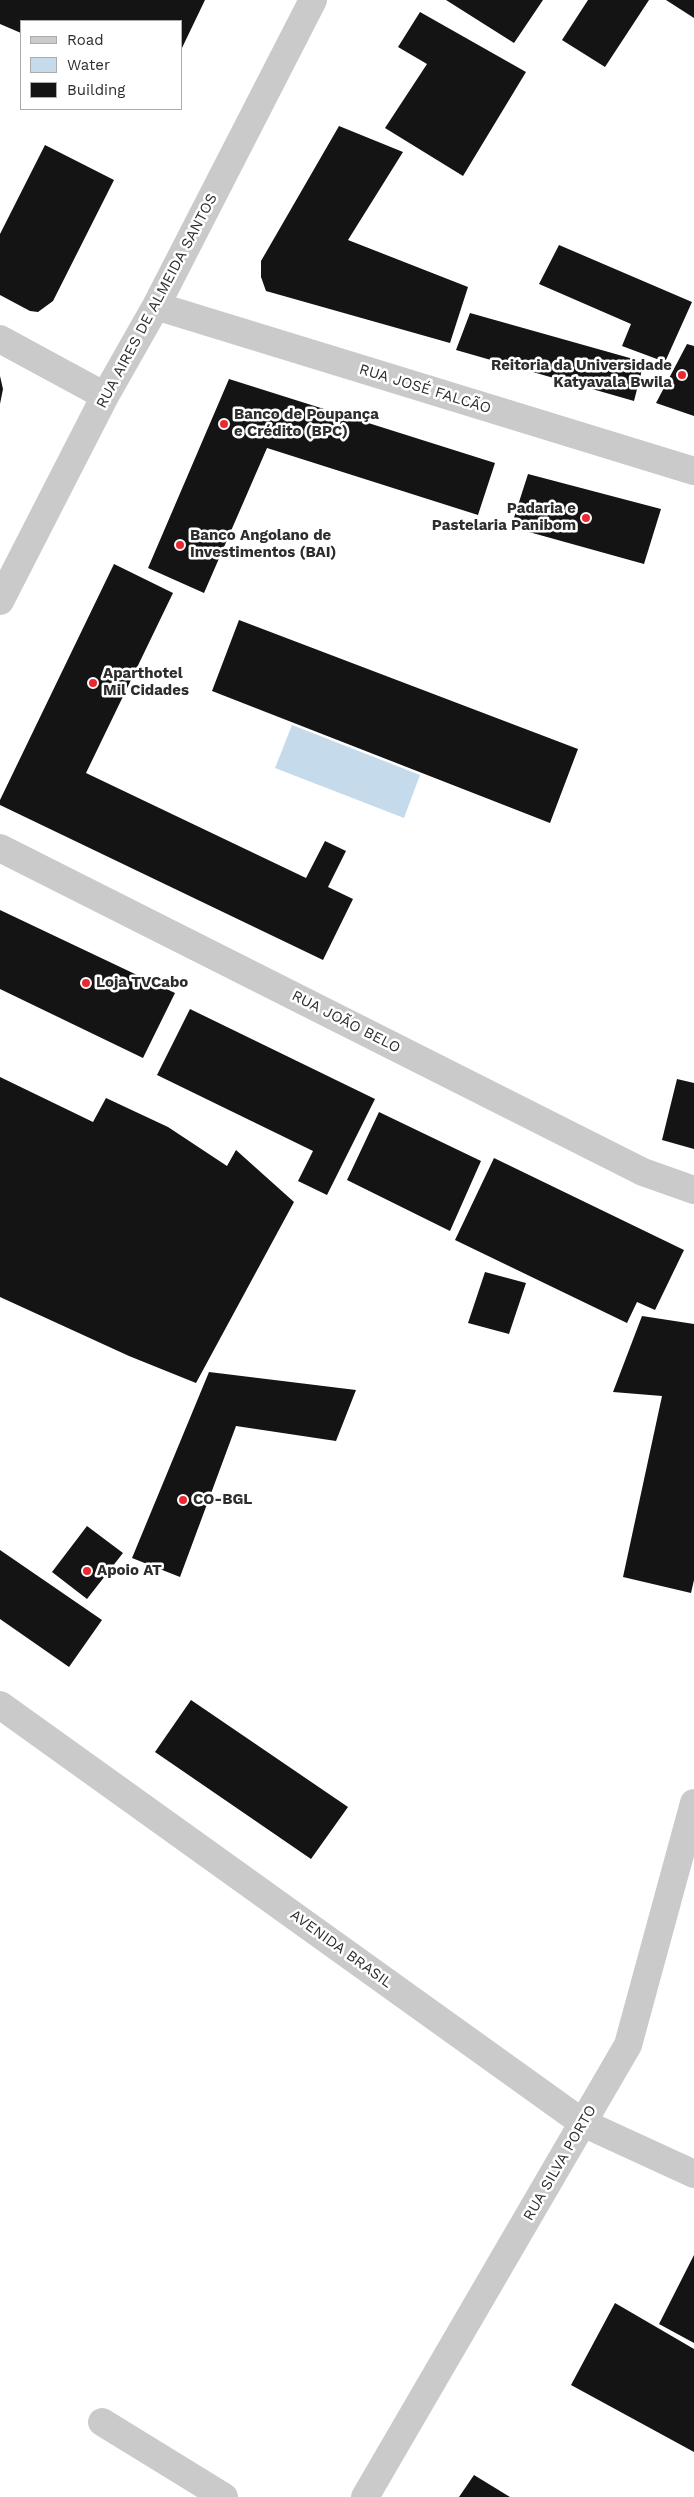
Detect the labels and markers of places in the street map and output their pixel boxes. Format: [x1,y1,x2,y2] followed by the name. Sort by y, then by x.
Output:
[491,357,672,392] place label: Reitoria da Universidade Katyavala Bwila
[676,369,688,381] marker: Reitoria da Universidade Katyavala Bwila
[234,406,379,441] place label: Banco de Poupança e Crédito (BPC)
[218,418,230,430] marker: Banco de Poupança e Crédito (BPC)
[432,500,576,535] place label: Padaria e Pastelaria Panibom
[580,512,592,524] marker: Padaria e Pastelaria Panibom
[190,527,336,562] place label: Banco Angolano de Investimentos (BAI)
[174,539,186,551] marker: Banco Angolano de Investimentos (BAI)
[103,665,189,700] place label: Aparthotel Mil Cidades
[87,677,99,689] marker: Aparthotel Mil Cidades
[96,974,188,992] place label: Loja TVCabo
[80,977,92,989] marker: Loja TVCabo
[193,1491,252,1509] place label: CO-BGL
[177,1494,189,1506] marker: CO-BGL
[97,1562,162,1580] place label: Apoio AT
[81,1565,93,1577] marker: Apoio AT

